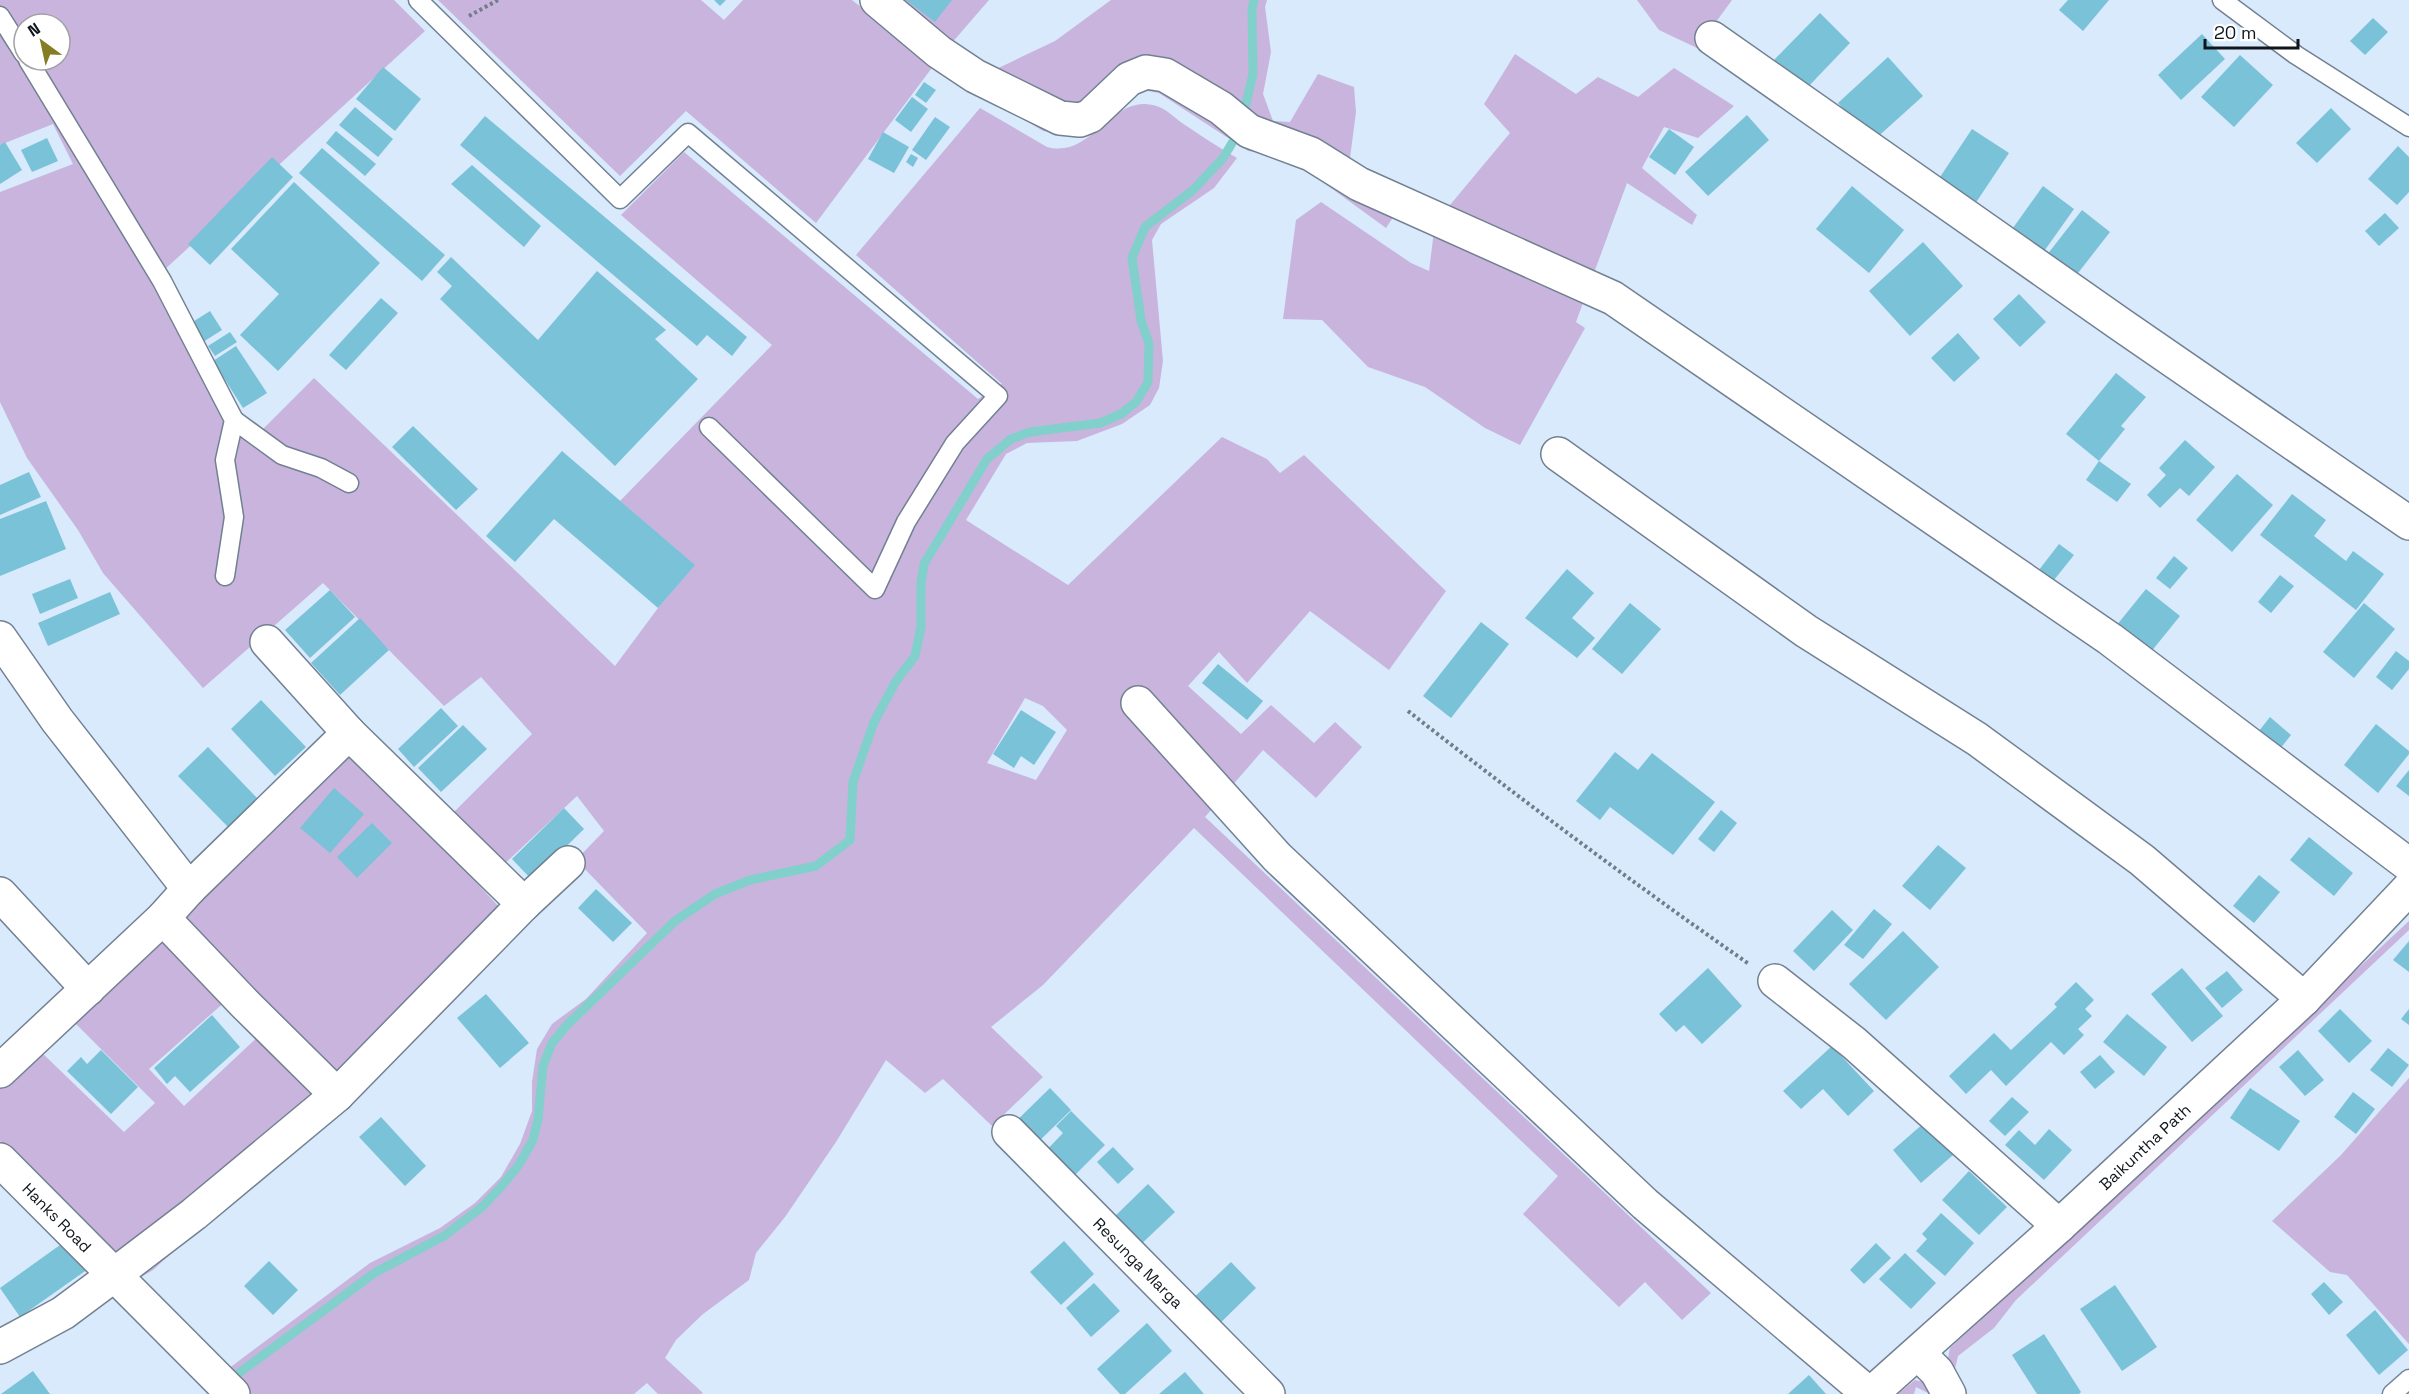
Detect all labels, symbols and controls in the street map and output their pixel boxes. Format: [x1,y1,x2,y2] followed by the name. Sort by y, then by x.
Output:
[12,12,72,72] north arrow
[2205,12,2298,50] scale bar
[24,18,44,42] text: N
[2214,21,2257,44] text: 20 m
[2095,1099,2195,1195] street label: Baikuntha Path
[18,1179,96,1257] street label: Hanks Road
[1089,1213,1187,1313] street label: Resunga Marga

